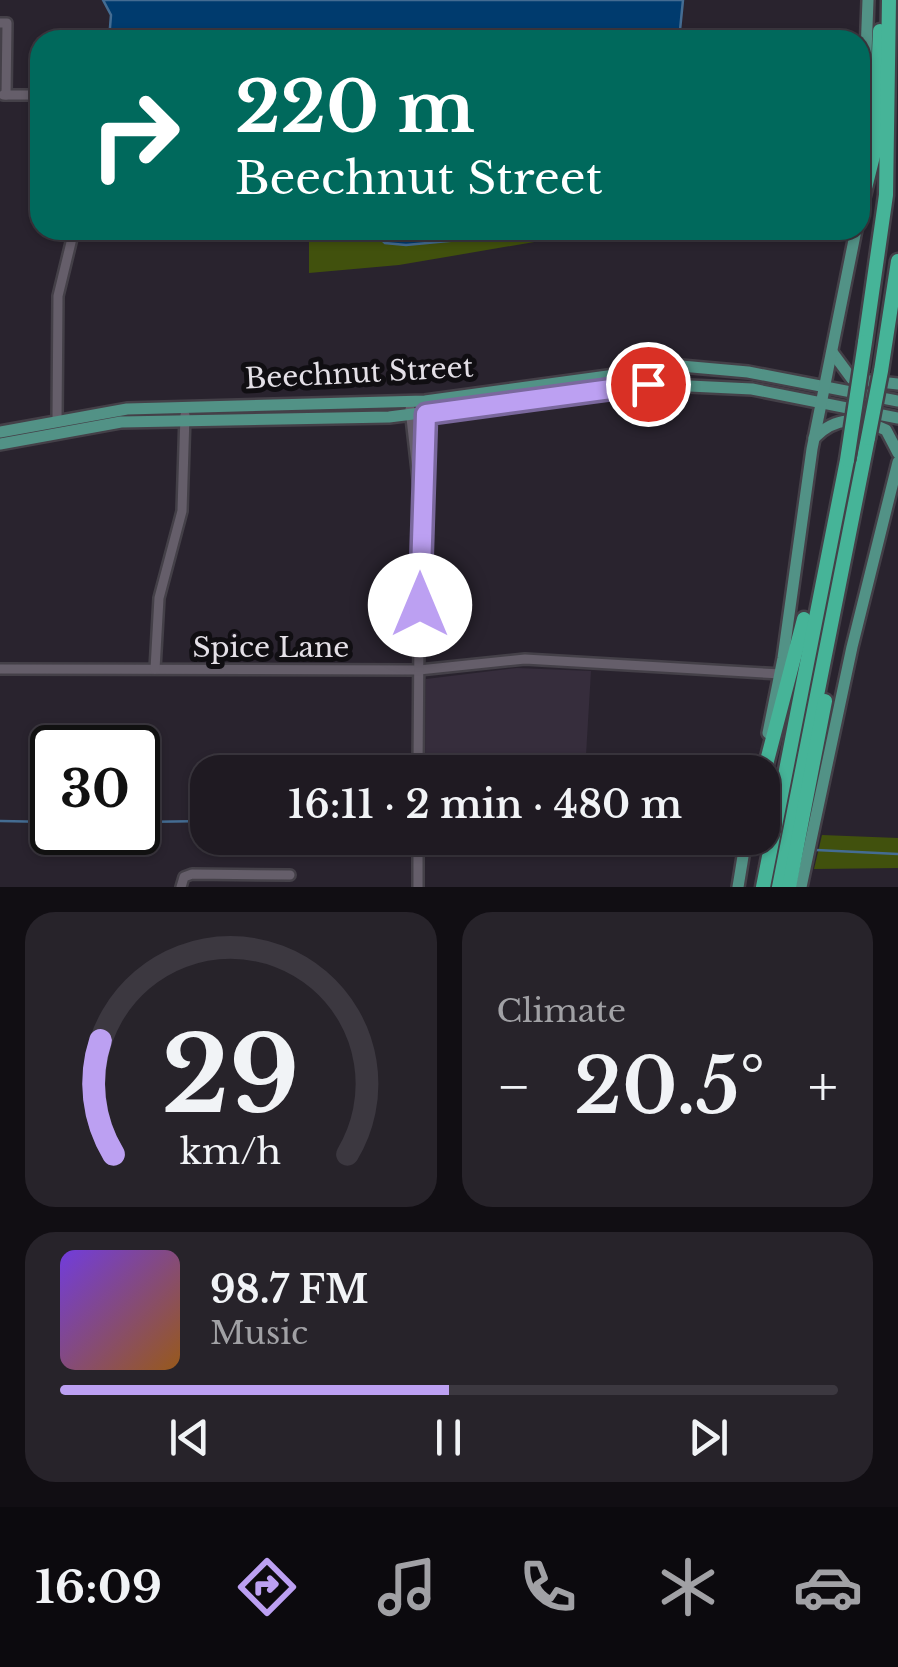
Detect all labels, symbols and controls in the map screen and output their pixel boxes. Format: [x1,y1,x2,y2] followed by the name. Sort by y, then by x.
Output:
[235,64,475,151] text: 220 m
[70,70,200,200] icon: right
[235,150,603,206] text: Beechnut Street
[606,342,691,427] pin
[244,350,475,396] street label: Beechnut Street
[621,357,676,412] icon: arrive
[368,553,472,657] position arrow
[193,630,349,665] street label: Spice Lane
[30,725,160,855] speed limit sign: 30
[288,781,682,828] text: 16:11 · 2 min · 480 m
[497,991,626,1031] text: Climate
[162,1011,300,1140] text: 29
[574,1040,765,1133] text: 20.5°
[497,1053,531,1121] text: −
[808,1053,838,1121] text: +
[180,1129,281,1174] text: km/h
[210,1266,369,1313] text: 98.7 FM
[210,1313,308,1353] text: Music
[162,1410,217,1465] icon: previous
[421,1410,476,1465] icon: pause
[681,1410,736,1465] icon: next
[232,1552,302,1622] icon: directions
[372,1552,442,1622] icon: music
[513,1552,583,1622] icon: phone
[653,1552,723,1622] icon: climate
[793,1552,863,1622] icon: car
[35,1559,162,1615] text: 16:09

